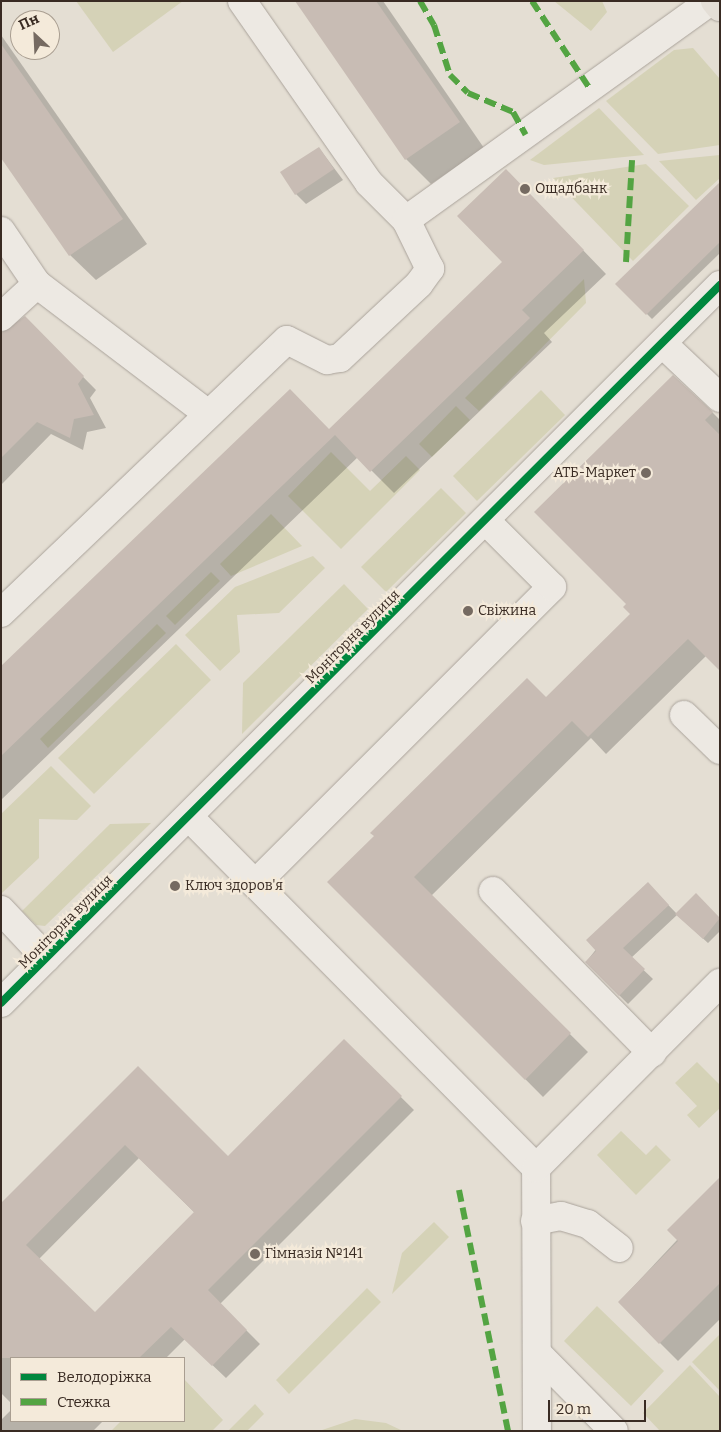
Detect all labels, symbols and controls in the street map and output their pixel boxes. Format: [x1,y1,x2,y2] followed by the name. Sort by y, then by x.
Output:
[10,10,60,60] north arrow
[16,10,42,34] text: Пн
[535,181,607,197] place label: Ощадбанк
[519,183,531,195] marker: Ощадбанк
[553,465,636,481] place label: АТБ-Маркет
[640,467,652,479] marker: АТБ-Маркет
[303,587,403,687] street label: Моніторна вулиця
[478,603,536,619] place label: Свіжина
[462,605,474,617] marker: Свіжина
[16,872,116,972] street label: Моніторна вулиця
[185,878,283,894] place label: Ключ здоров'я
[169,880,181,892] marker: Ключ здоров'я
[265,1246,363,1262] place label: Гімназія №141
[249,1248,261,1260] marker: Гімназія №141
[10,1357,185,1422] legend
[57,1368,151,1386] text: Велодоріжка
[551,1390,648,1422] scale bar
[57,1393,110,1411] text: Стежка
[556,1400,591,1418] text: 20 m

